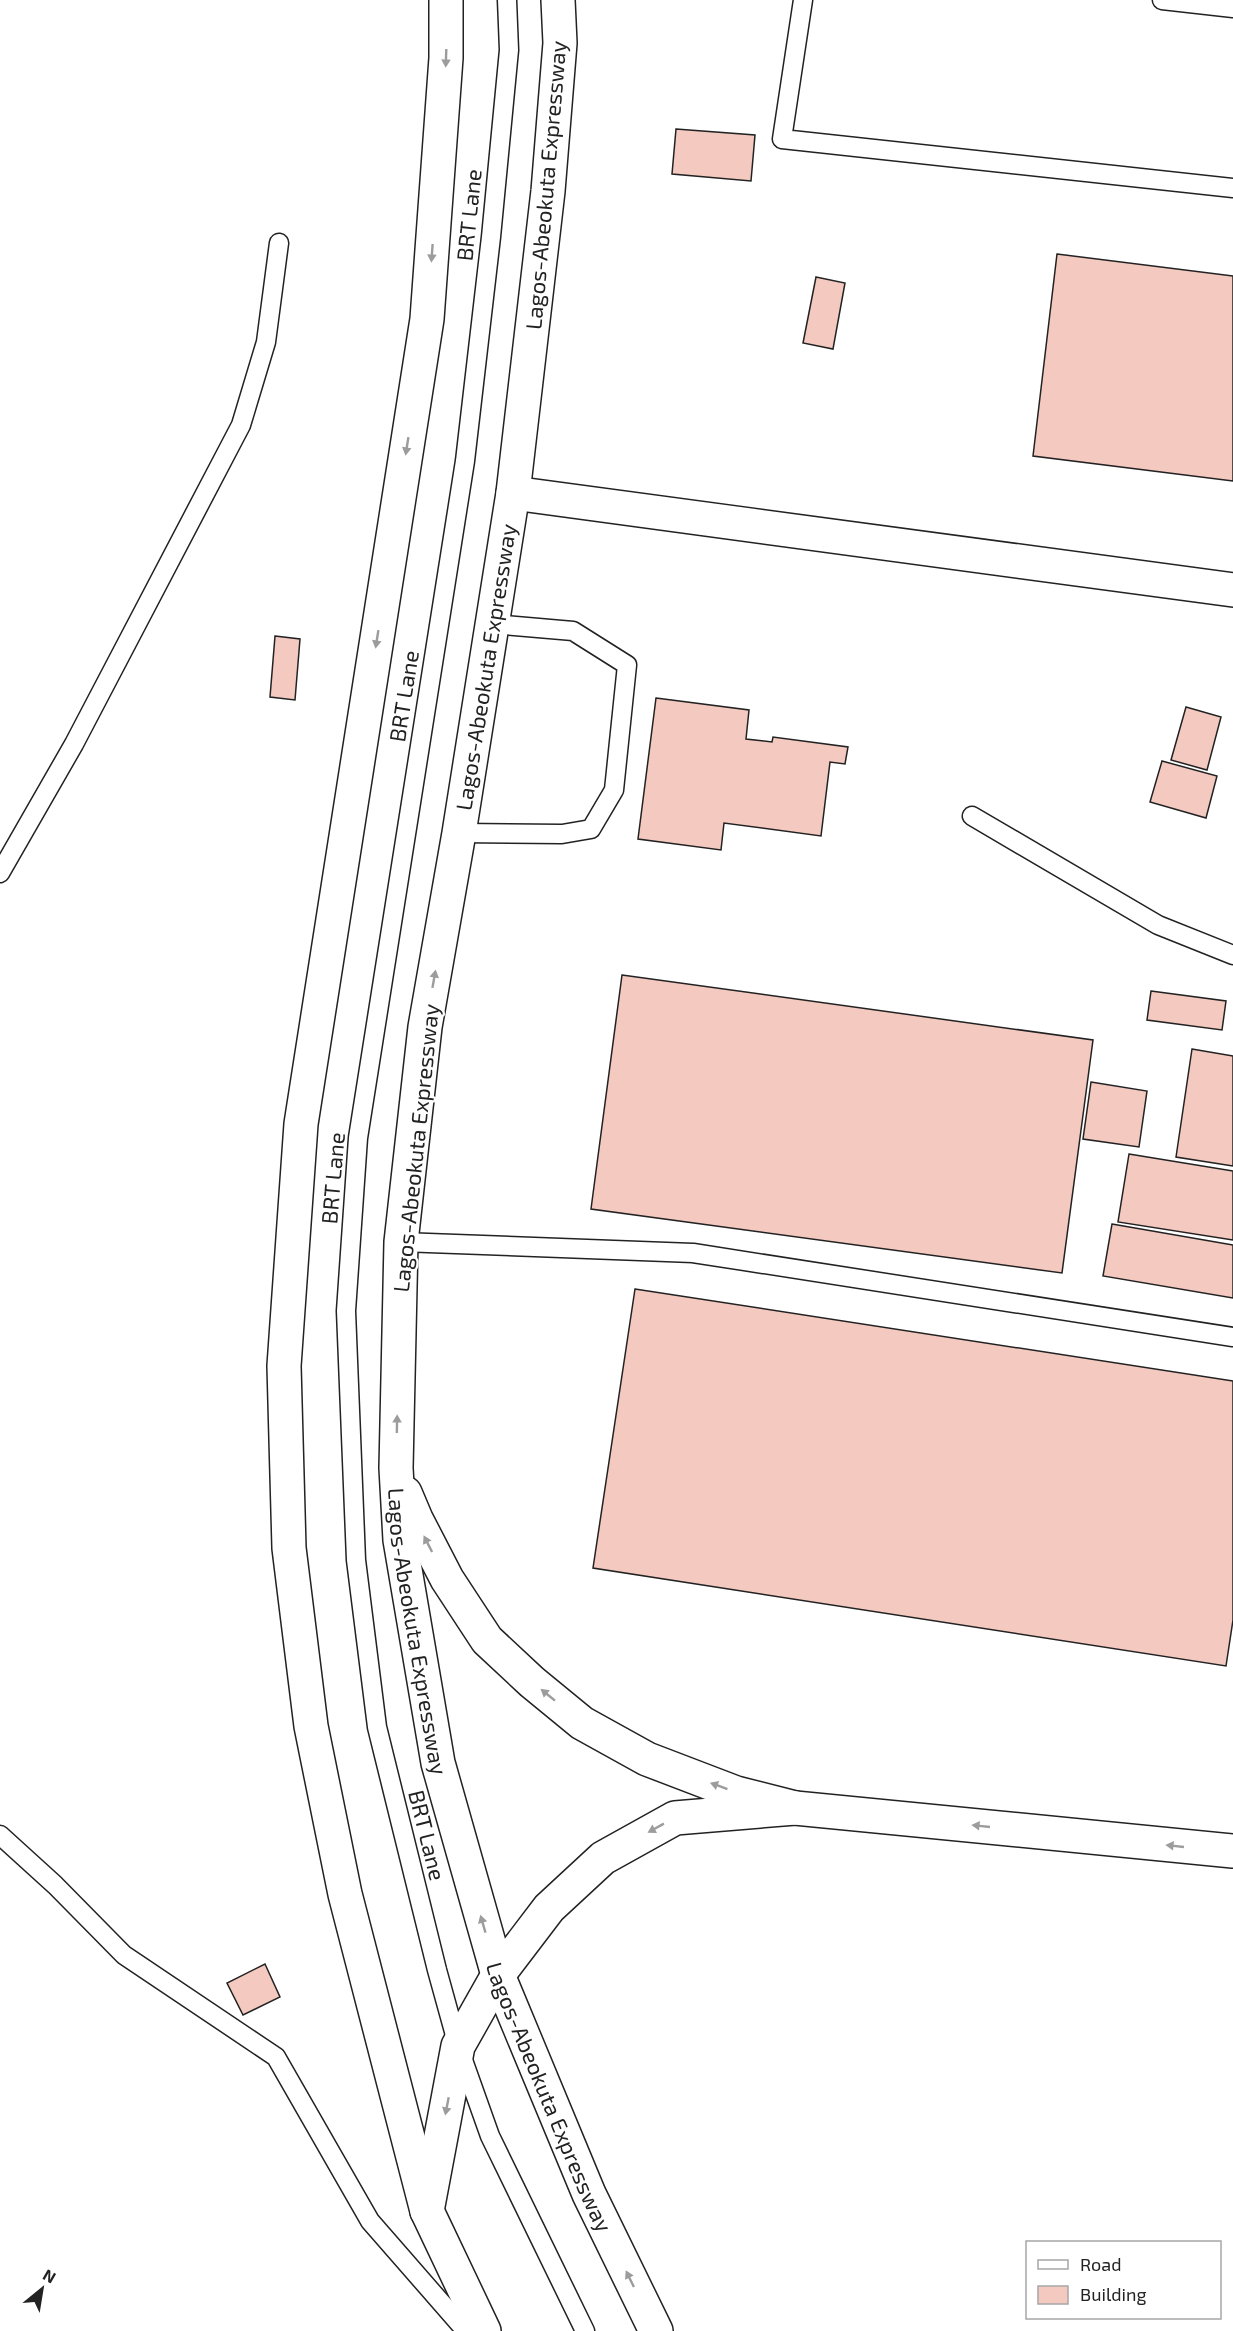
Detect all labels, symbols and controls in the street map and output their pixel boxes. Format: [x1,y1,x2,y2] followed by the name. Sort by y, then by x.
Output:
[519,39,571,331] street label: Lagos-Abeokuta Expressway
[441,49,450,68] one-way arrow
[450,168,486,262] street label: BRT Lane
[427,244,437,263] one-way arrow
[403,437,412,456] one-way arrow
[449,521,521,812] street label: Lagos-Abeokuta Expressway
[372,630,381,649] one-way arrow
[383,648,423,744] street label: BRT Lane
[430,969,439,988] one-way arrow
[387,1002,443,1294] street label: Lagos-Abeokuta Expressway
[315,1131,349,1225] street label: BRT Lane
[392,1414,401,1433] one-way arrow
[384,1487,454,1778] street label: Lagos-Abeokuta Expressway
[424,1535,434,1553] one-way arrow
[540,1689,556,1702] one-way arrow
[710,1781,728,1791] one-way arrow
[404,1787,452,1883] street label: BRT Lane
[971,1821,990,1831] one-way arrow
[647,1823,664,1833] one-way arrow
[1165,1841,1184,1851] one-way arrow
[478,1915,488,1933] one-way arrow
[482,1959,618,2236] street label: Lagos-Abeokuta Expressway
[442,2097,451,2116] one-way arrow
[1026,2241,1221,2319] legend
[1080,2253,1121,2275] text: Road
[12,2259,72,2319] north arrow
[40,2264,60,2287] text: N
[626,2270,635,2287] one-way arrow
[1080,2283,1147,2305] text: Building

